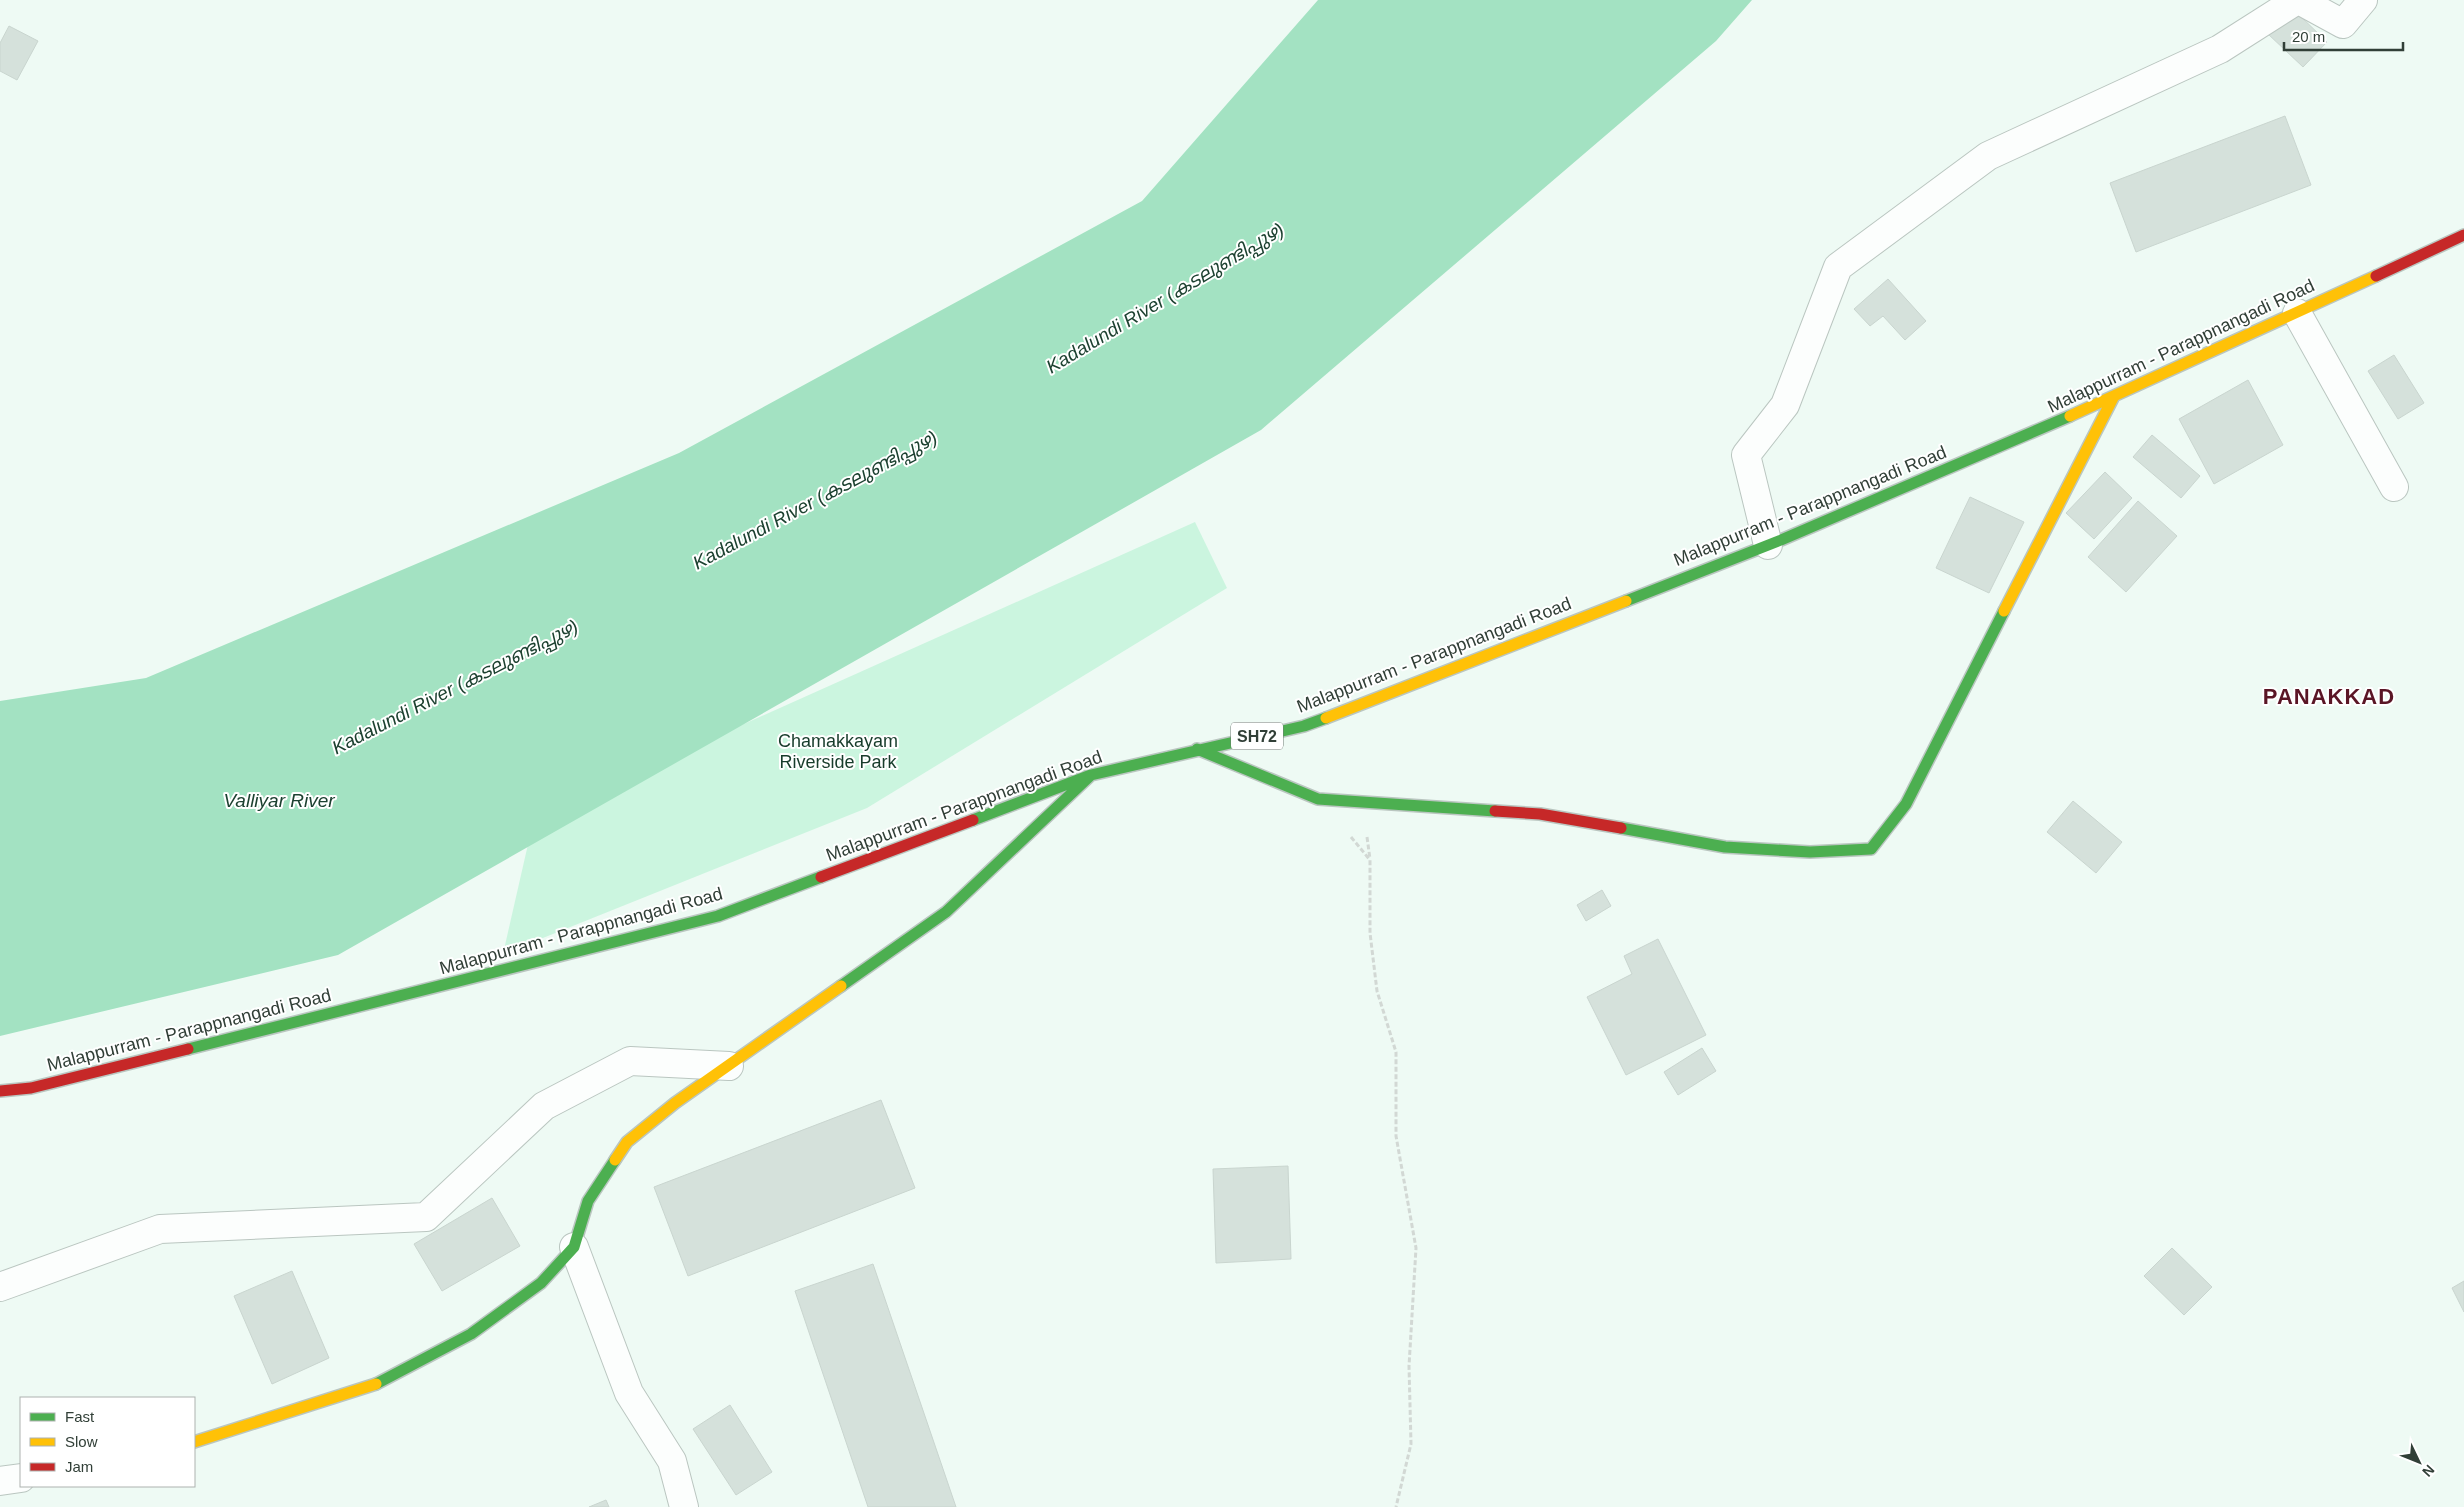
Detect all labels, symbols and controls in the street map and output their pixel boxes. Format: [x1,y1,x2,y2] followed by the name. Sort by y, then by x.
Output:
[2284,20,2403,52] scale bar
[2292,28,2325,45] text: 20 m
[1042,219,1289,380] water label: Kadalundi River (കടലുണ്ടിപ്പുഴ)
[2044,275,2318,417] street label: Malappurram - Parappnangadi Road
[689,427,942,576] water label: Kadalundi River (കടലുണ്ടിപ്പുഴ)
[1671,442,1949,570] street label: Malappurram - Parappnangadi Road
[1294,593,1574,717] street label: Malappurram - Parappnangadi Road
[328,616,583,761] water label: Kadalundi River (കടലുണ്ടിപ്പുഴ)
[2263,684,2395,709] district label: PANAKKAD
[1231,722,1283,749] road number: SH72
[778,731,898,772] park label: Chamakkayam Riverside Park
[823,747,1105,865] street label: Malappurram - Parappnangadi Road
[223,790,335,811] water label: Valliyar River
[437,884,725,978] street label: Malappurram - Parappnangadi Road
[45,985,333,1075] street label: Malappurram - Parappnangadi Road
[20,1397,195,1487] legend
[65,1408,95,1425] text: Fast
[65,1433,98,1450] text: Slow
[2394,1437,2444,1487] north arrow
[65,1458,93,1475] text: Jam
[2419,1462,2438,1480] text: N

